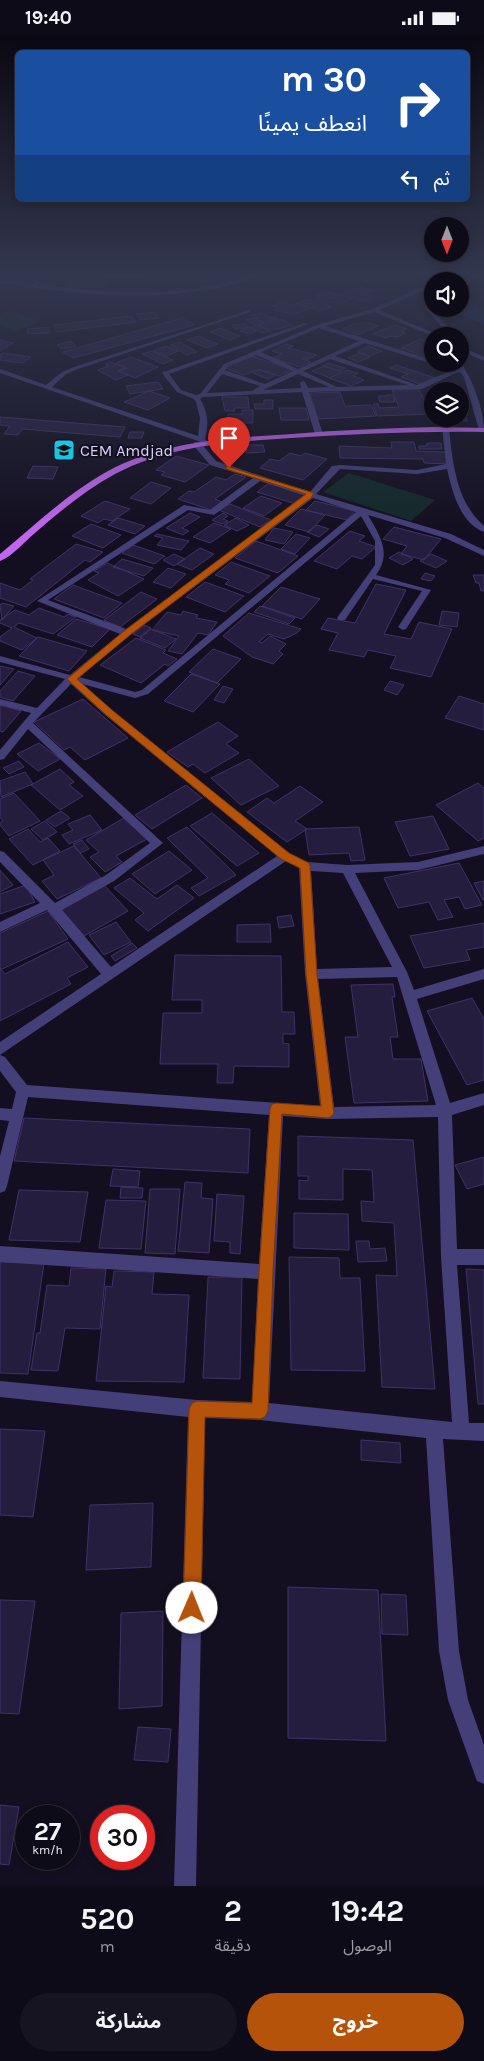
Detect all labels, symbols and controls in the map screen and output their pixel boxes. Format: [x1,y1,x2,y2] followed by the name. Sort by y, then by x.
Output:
[25,7,72,29] text: 19:40
[281,59,367,100] text: 30 m
[385,70,450,135] icon: right
[258,111,367,137] text: انعطف يمينًا
[396,165,424,193] icon: left
[434,168,450,190] text: ثم
[424,217,469,263] north arrow
[424,217,469,427] map controls
[424,272,469,317] button: sound
[424,327,469,372] button: search
[424,382,469,427] button: layers
[208,417,250,468] pin
[215,424,243,452] icon: arrive
[52,438,76,462] school or university icon: CEM Amdjad
[80,441,173,460] place label: CEM Amdjad
[165,1581,217,1633] position arrow
[90,1805,155,1870] speed limit sign: 30
[34,1817,61,1846] text: 27
[32,1843,63,1857] text: km/h
[224,1893,242,1929] text: 2
[331,1893,404,1929] text: 19:42
[80,1901,135,1937] text: 520
[215,1936,251,1955] text: دقيقة
[343,1936,392,1955] text: الوصول
[100,1937,115,1956] text: m
[20,1993,237,2051] button: مشاركة
[247,1993,464,2051] button: خروج

